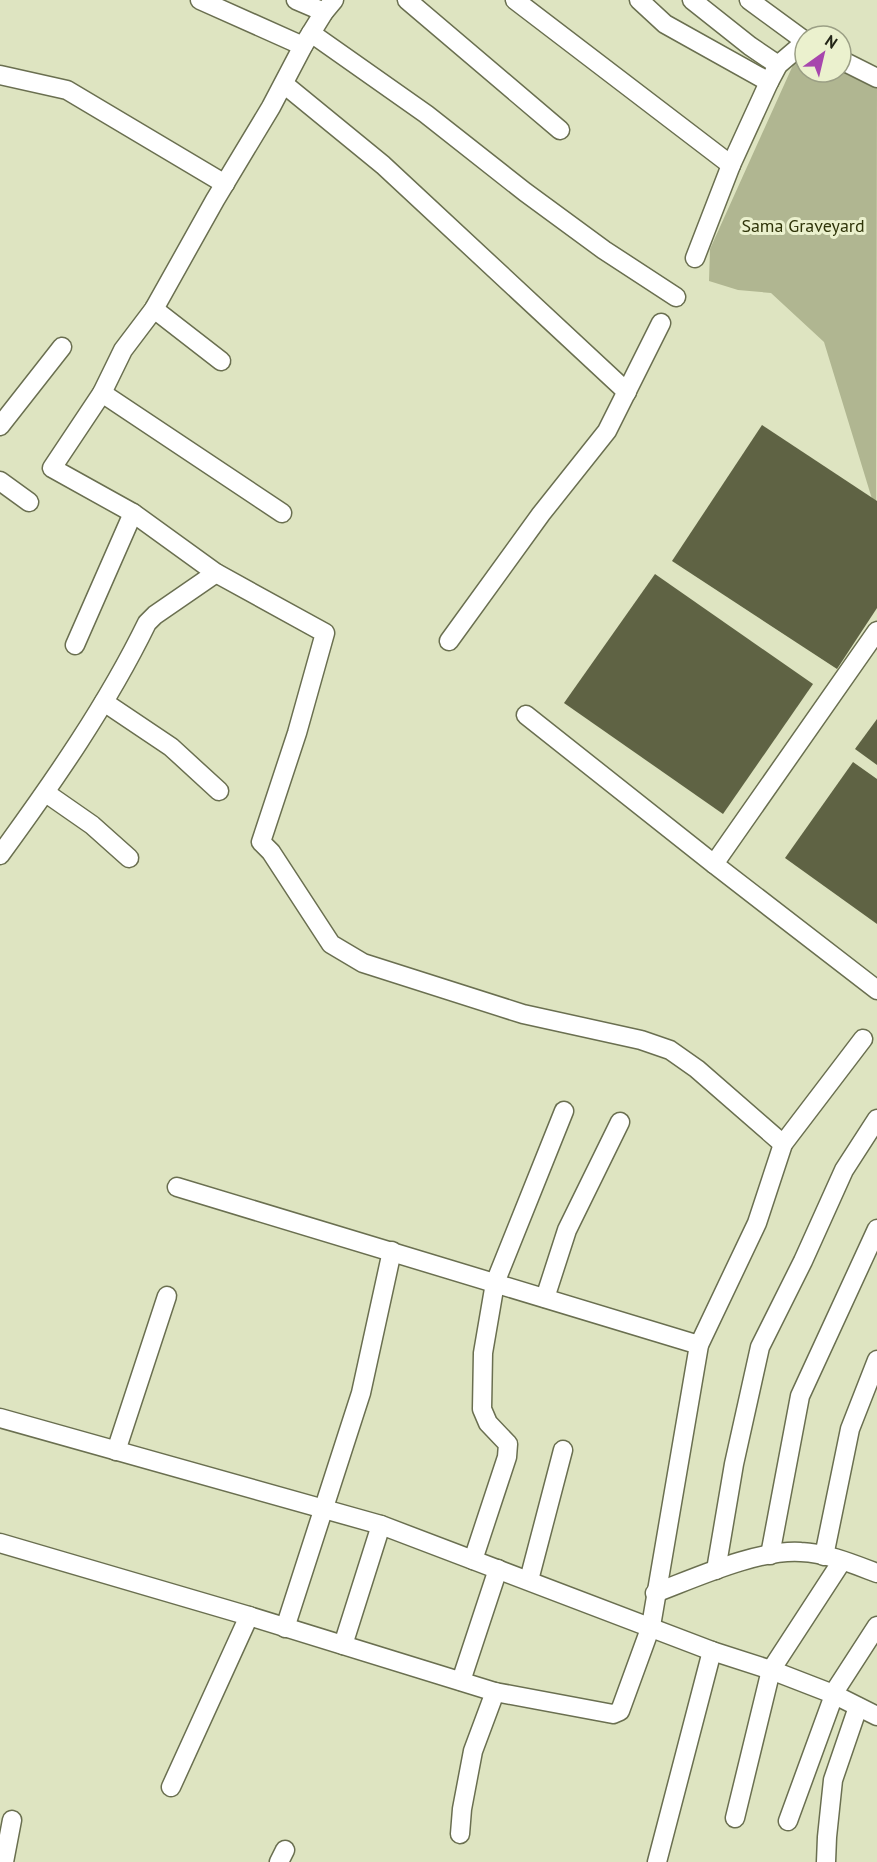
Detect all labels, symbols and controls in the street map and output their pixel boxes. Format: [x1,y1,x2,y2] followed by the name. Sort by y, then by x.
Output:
[793,24,853,84] north arrow
[821,30,841,53] text: N
[741,214,865,237] park label: Sama Graveyard

